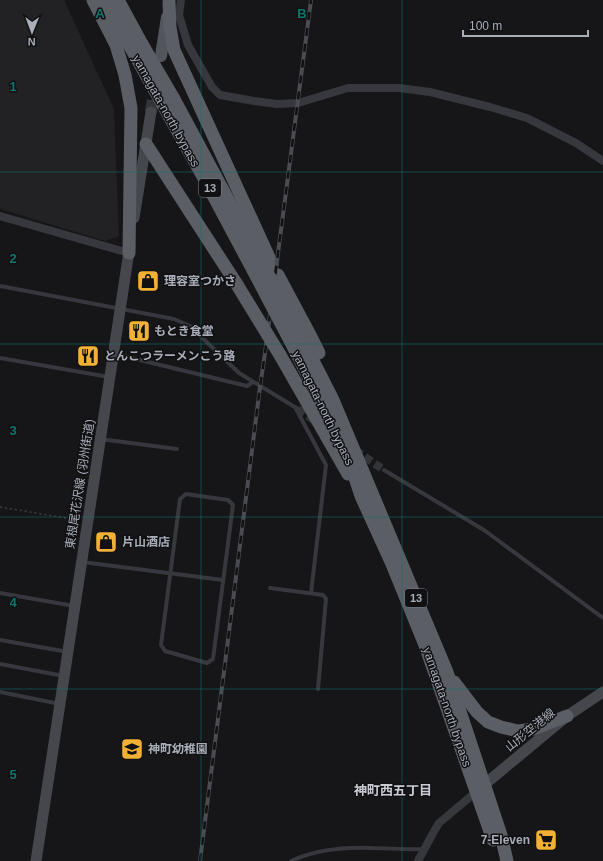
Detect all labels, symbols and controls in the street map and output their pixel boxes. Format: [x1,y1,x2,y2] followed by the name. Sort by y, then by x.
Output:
[95,6,105,21] text: A
[297,6,307,21] text: B
[12,12,52,52] north arrow
[463,12,588,38] scale bar
[469,19,502,33] text: 100 m
[28,36,36,48] text: N
[129,53,203,169] street label: yamagata-north bypass
[9,79,17,94] text: 1
[199,179,221,197] road number: 13
[9,251,17,266] text: 2
[135,268,161,294] shop icon: 理容室つかさ
[164,274,236,288] place label: 理容室つかさ
[126,318,152,344] restaurant icon: もとき食堂
[154,324,214,338] place label: もとき食堂
[75,343,101,369] restaurant icon: とんこつラーメンこう路
[104,349,236,363] place label: とんこつラーメンこう路
[289,349,357,467] street label: yamagata-north bypass
[63,418,97,550] street label: 東根尾花沢線 (羽州街道)
[9,423,17,438] text: 3
[93,529,119,555] shop icon: 片山酒店
[122,535,170,549] place label: 片山酒店
[405,589,427,607] road number: 13
[9,595,17,610] text: 4
[420,645,474,769] street label: yamagata-north bypass
[502,706,558,754] street label: 山形空港線
[119,736,145,762] school or university icon: 神町幼稚園
[148,742,208,756] place label: 神町幼稚園
[9,767,17,782] text: 5
[354,783,432,798] district label: 神町西五丁目
[533,827,559,853] supermarket icon: 7-Eleven
[481,833,530,847] place label: 7-Eleven

